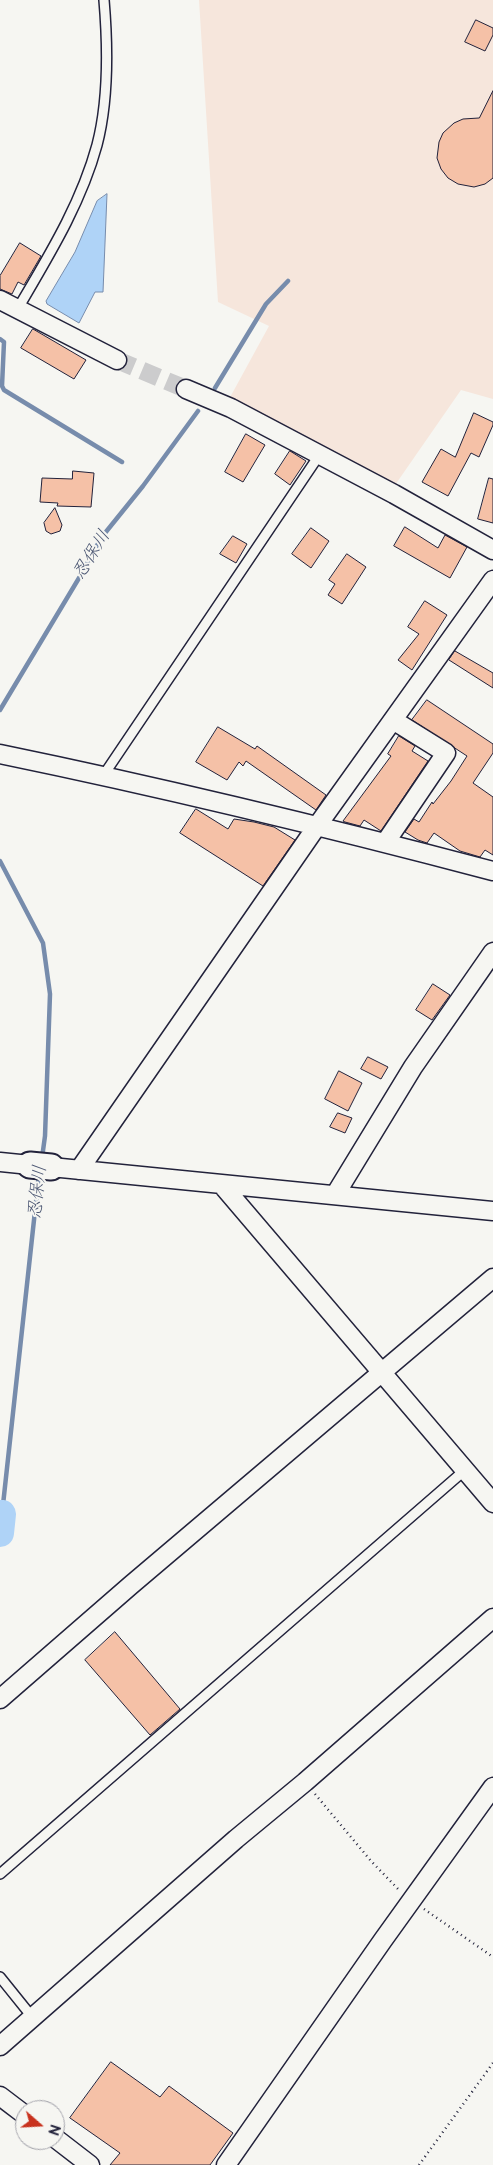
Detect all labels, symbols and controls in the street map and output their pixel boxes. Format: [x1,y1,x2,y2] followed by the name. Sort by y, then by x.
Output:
[69,526,115,584] water label: 忍保川
[24,1164,52,1220] water label: 忍保川
[15,2100,65,2150] north arrow
[44,2122,63,2137] text: N

